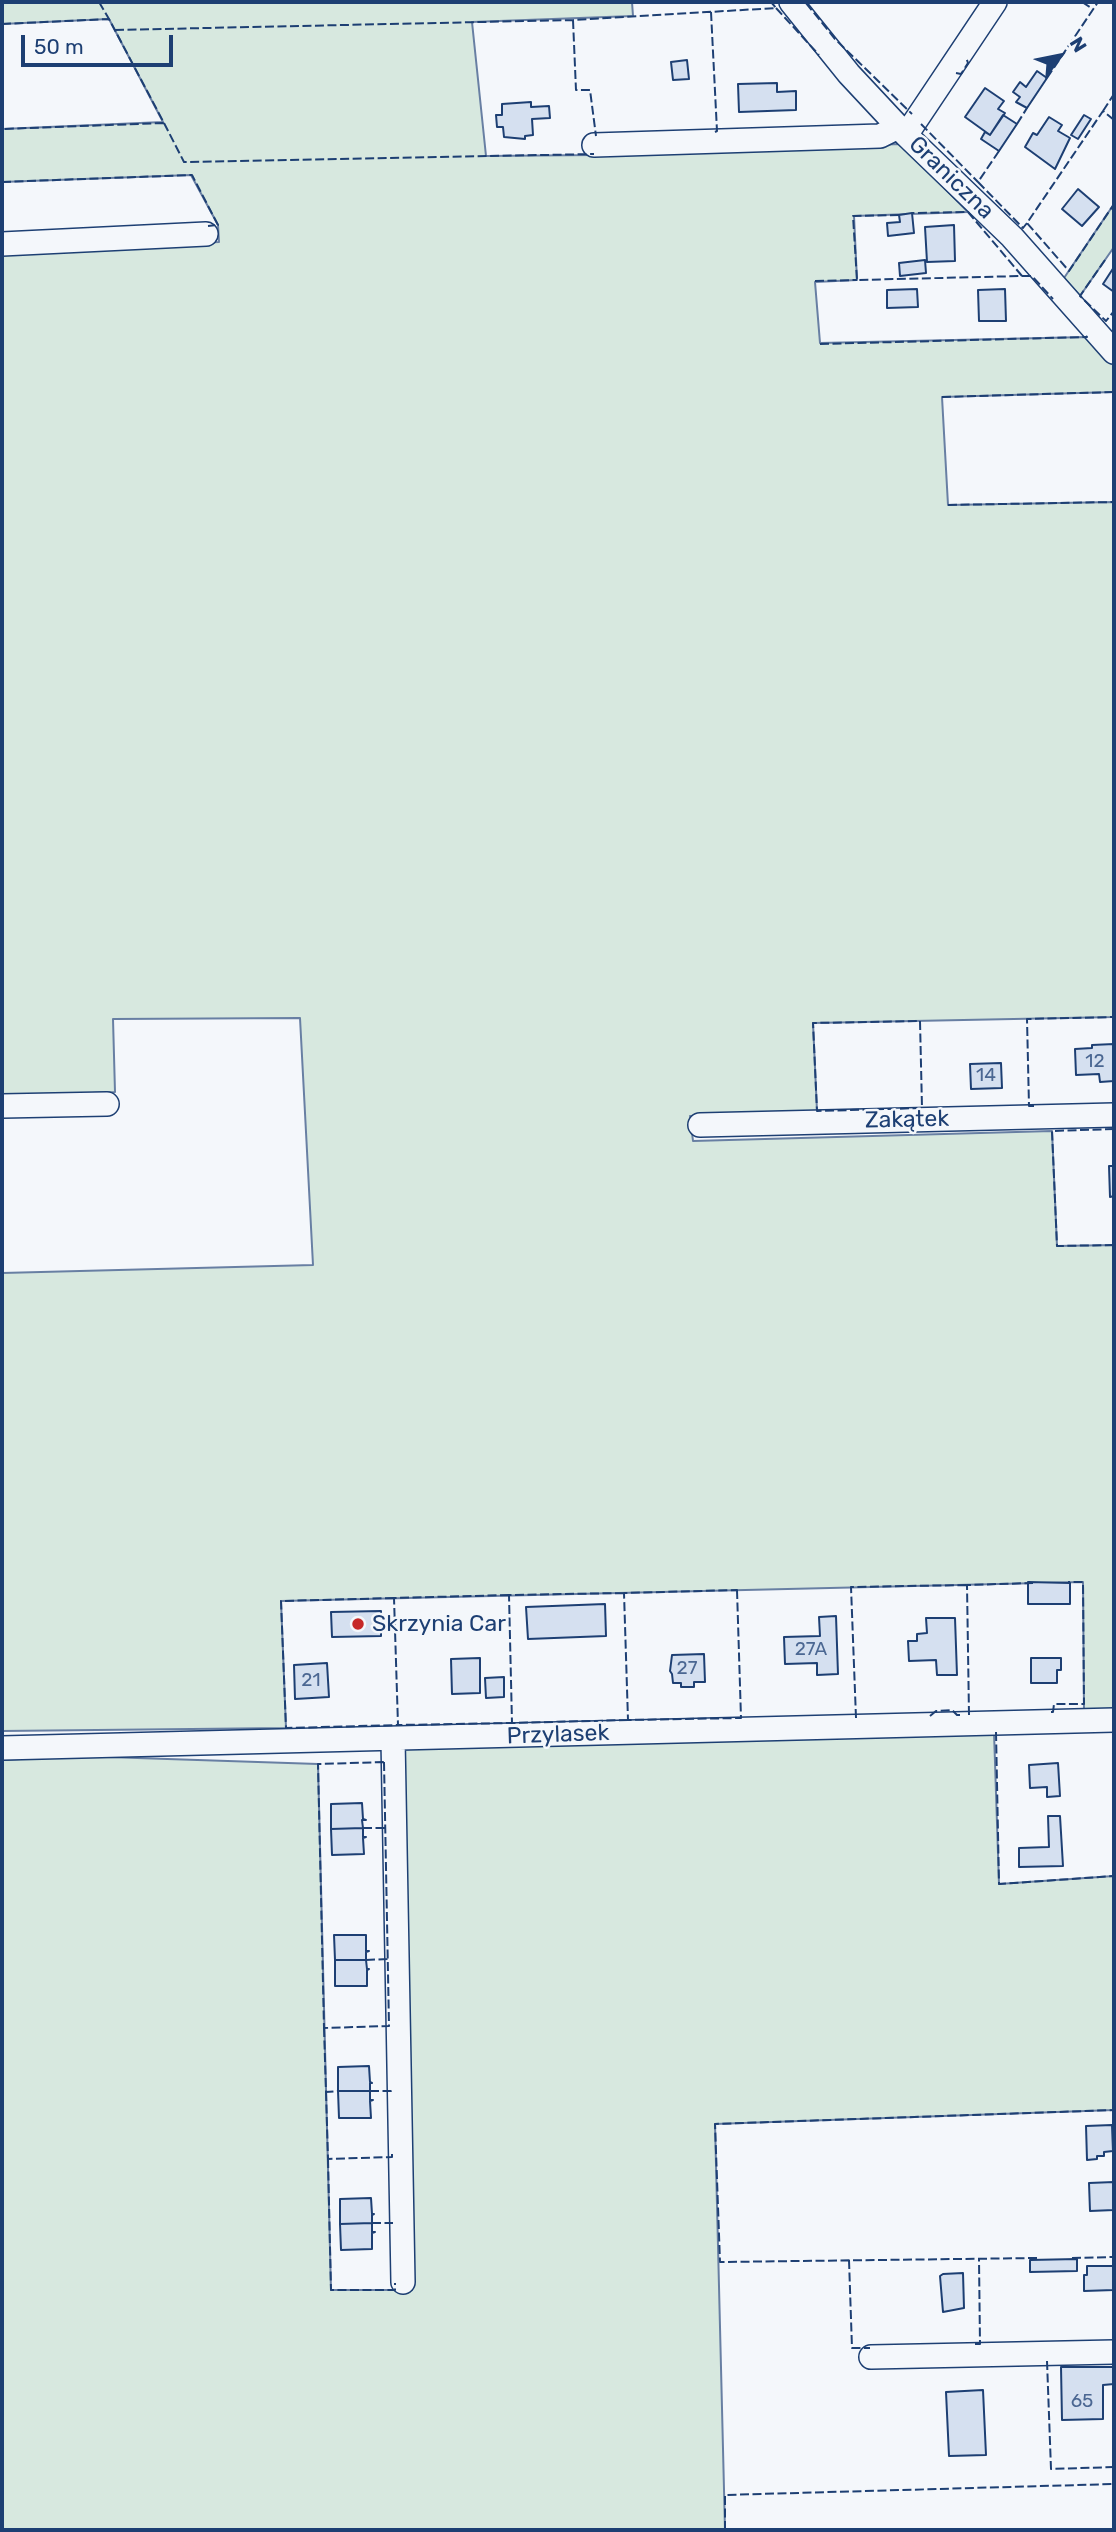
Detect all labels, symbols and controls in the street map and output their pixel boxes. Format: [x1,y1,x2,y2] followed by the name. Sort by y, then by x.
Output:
[24,21,177,65] scale bar
[1025,21,1095,91] north arrow
[1065,33,1092,56] text: N
[34,34,84,59] text: 50 m
[903,131,999,225] street label: Graniczna
[1085,1051,1105,1073] house number: 12
[976,1065,996,1087] house number: 14
[865,1105,949,1135] street label: Zakątek
[372,1610,506,1638] place label: Skrzynia Car
[350,1616,366,1632] marker: Skrzynia Car
[795,1639,827,1661] house number: 27A
[677,1658,697,1680] house number: 27
[301,1670,321,1692] house number: 21
[506,1719,610,1751] street label: Przylasek
[1071,2391,1093,2413] house number: 65

